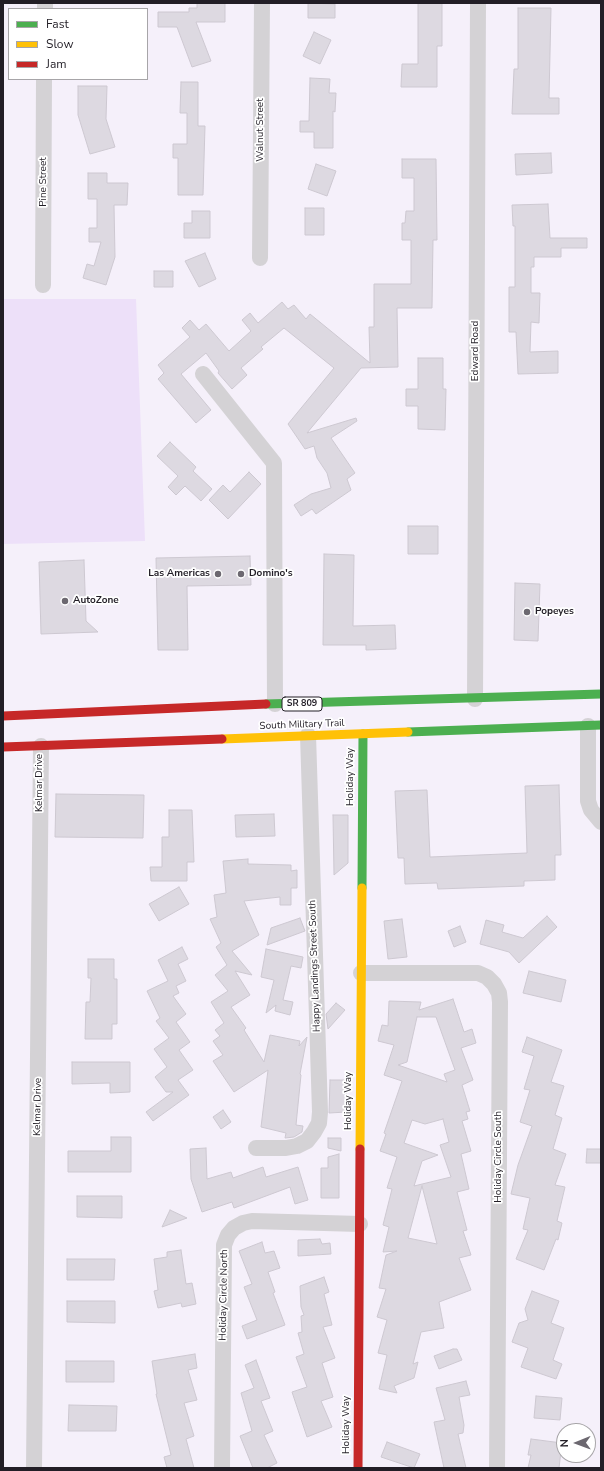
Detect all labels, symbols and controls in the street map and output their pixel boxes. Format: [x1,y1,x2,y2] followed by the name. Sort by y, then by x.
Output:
[8,8,148,80] legend
[46,16,69,32] text: Fast
[46,36,74,52] text: Slow
[46,56,67,72] text: Jam
[255,98,267,162] street label: Walnut Street
[38,157,50,207] street label: Pine Street
[470,321,482,381] street label: Edward Road
[148,568,210,580] place label: Las Americas
[249,568,293,580] place label: Domino's
[213,569,223,579] marker: Las Americas
[236,569,246,579] marker: Domino's
[73,595,119,607] place label: AutoZone
[60,596,70,606] marker: AutoZone
[535,606,574,618] place label: Popeyes
[522,607,532,617] marker: Popeyes
[282,697,322,711] road number: SR 809
[259,718,345,732] street label: South Military Trail
[345,748,357,806] street label: Holiday Way
[34,754,46,812] street label: Kelmar Drive
[307,900,323,1032] street label: Happy Landings Street South
[343,1072,355,1130] street label: Holiday Way
[31,1078,45,1136] street label: Kelmar Drive
[493,1111,505,1203] street label: Holiday Circle South
[217,1249,231,1341] street label: Holiday Circle North
[341,1396,353,1454] street label: Holiday Way
[556,1423,596,1463] north arrow
[557,1439,572,1447] text: N

